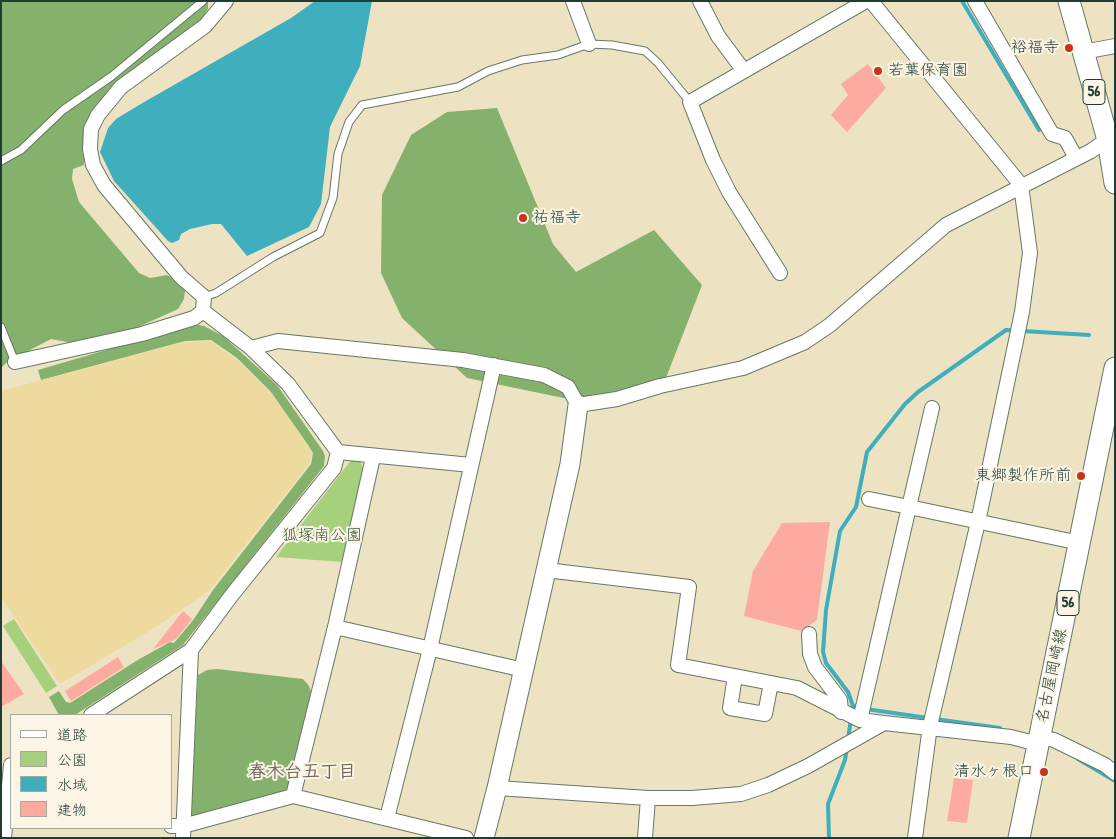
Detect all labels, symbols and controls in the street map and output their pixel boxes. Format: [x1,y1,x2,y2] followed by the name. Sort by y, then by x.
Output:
[1011,38,1059,58] place label: 裕福寺
[1063,42,1075,54] marker: 裕福寺
[888,61,968,81] place label: 若葉保育園
[872,65,884,77] marker: 若葉保育園
[1083,80,1105,104] road number: 56
[533,208,581,228] place label: 祐福寺
[517,212,529,224] marker: 祐福寺
[975,466,1071,486] place label: 東郷製作所前
[1075,470,1087,482] marker: 東郷製作所前
[282,526,362,546] park label: 狐塚南公園
[1057,590,1079,616] road number: 56
[1033,627,1071,725] street label: 名古屋岡崎線
[10,714,172,829] legend
[57,724,87,745] text: 道路
[57,749,87,770] text: 公園
[248,761,356,783] district label: 春木台五丁目
[954,762,1034,782] place label: 清水ヶ根口
[1038,766,1050,778] marker: 清水ヶ根口
[57,774,87,795] text: 水域
[57,799,87,820] text: 建物

